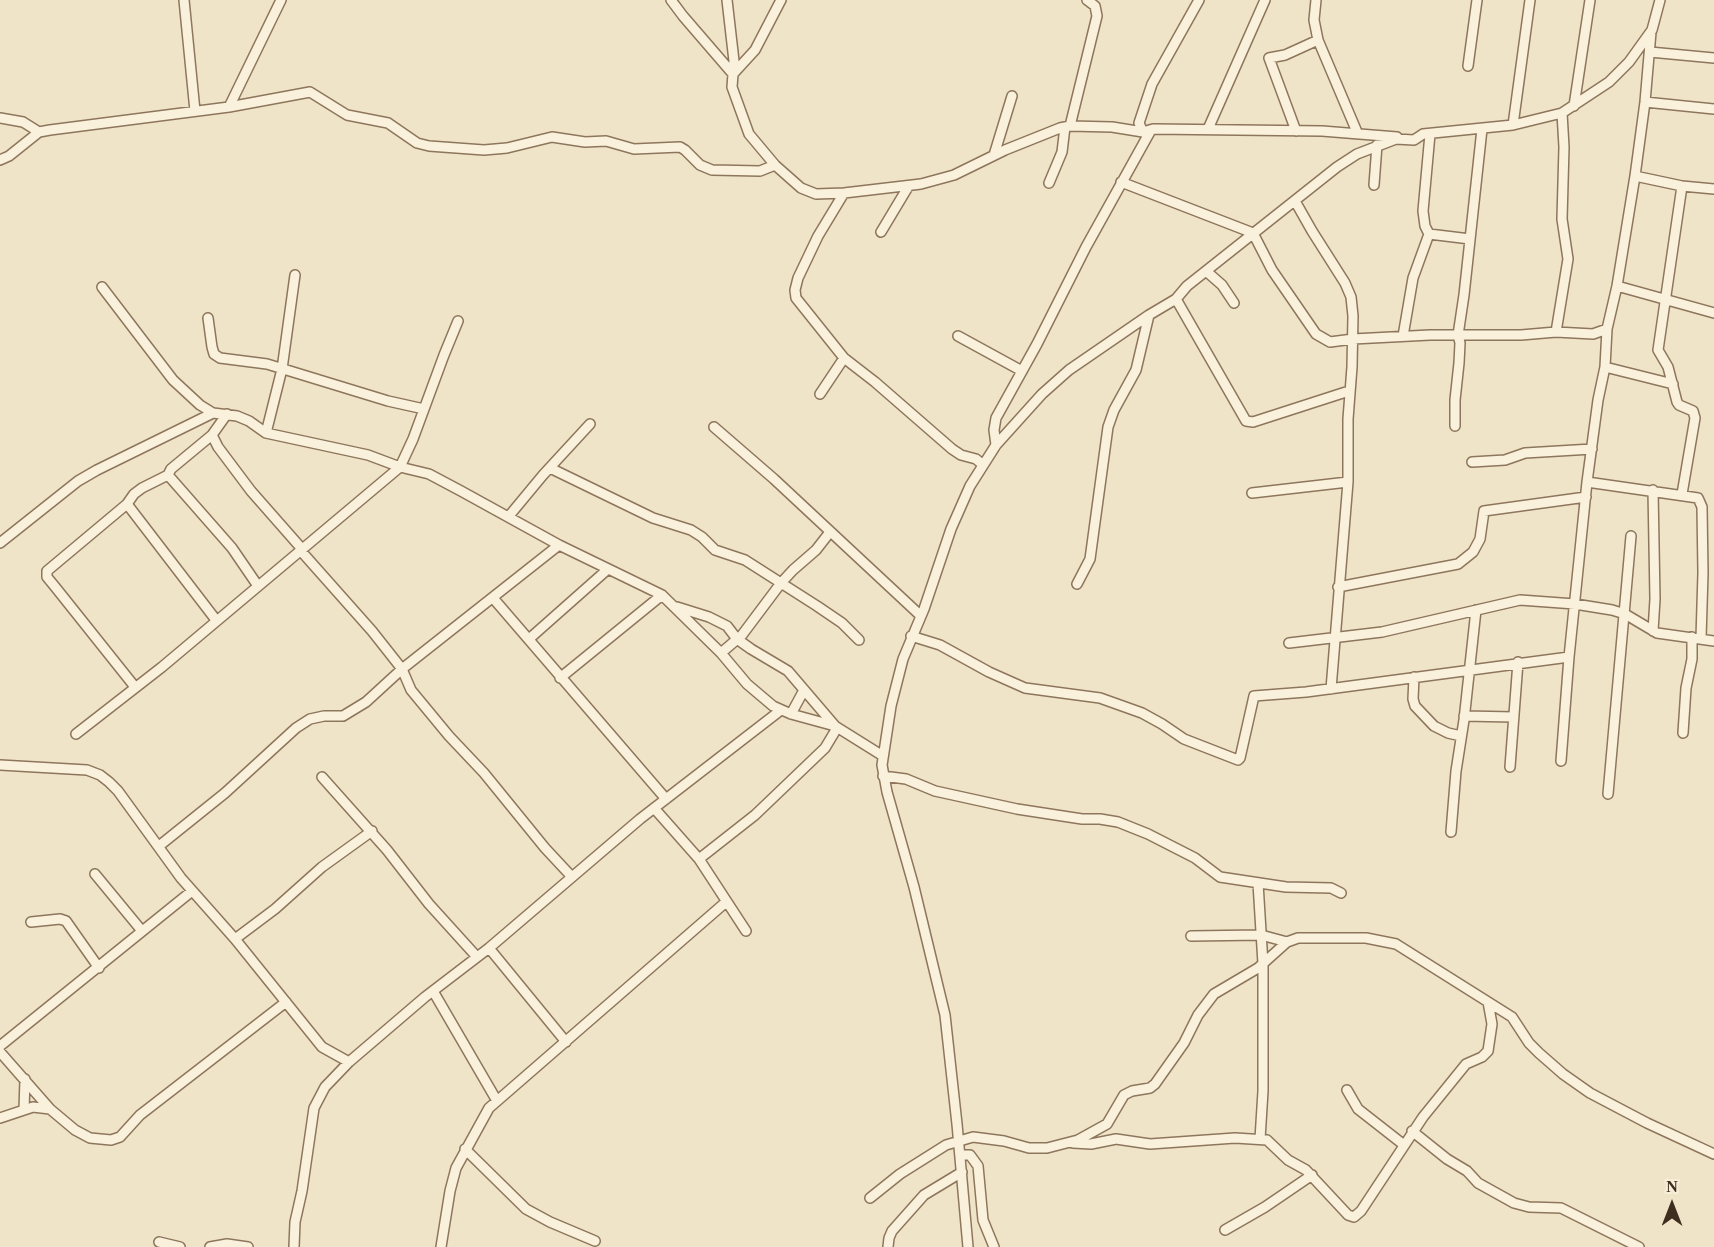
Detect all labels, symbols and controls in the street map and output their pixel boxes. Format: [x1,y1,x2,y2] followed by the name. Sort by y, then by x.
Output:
[1642,1175,1702,1235] north arrow
[1666,1178,1678,1195] text: N

